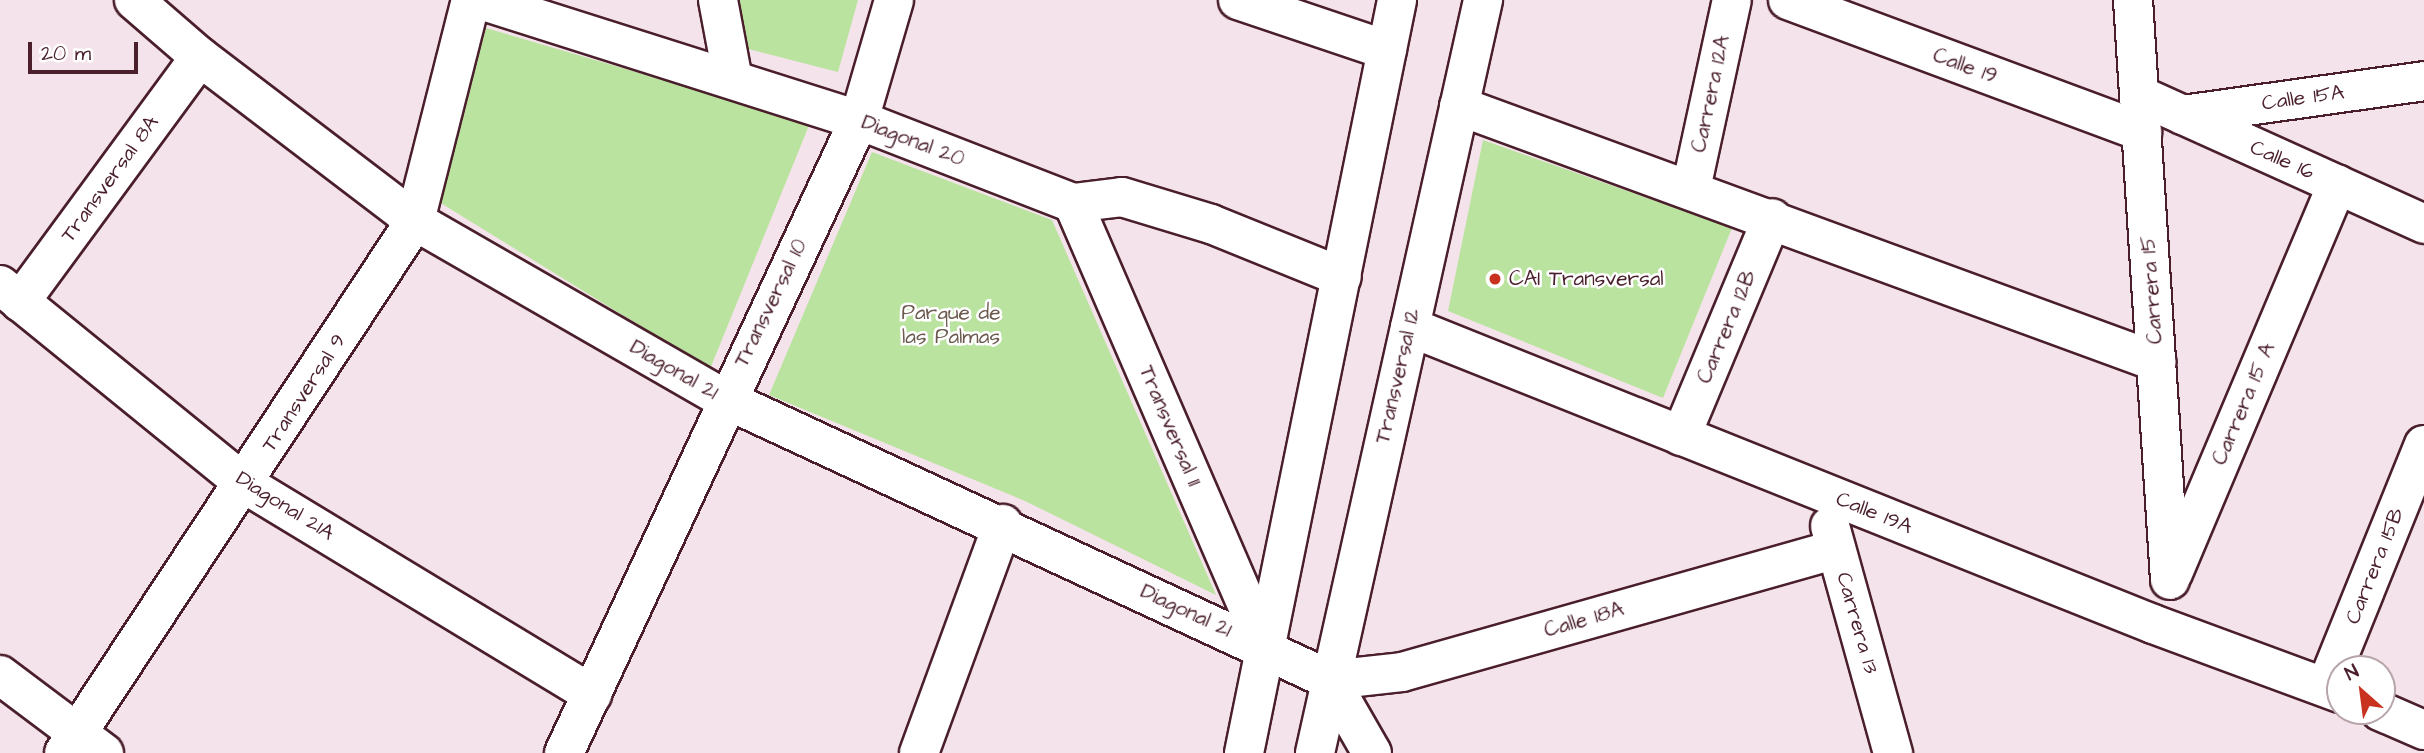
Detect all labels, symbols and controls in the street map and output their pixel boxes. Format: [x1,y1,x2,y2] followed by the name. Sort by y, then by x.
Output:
[32,28,142,72] scale bar
[1686,33,1736,155] street label: Carrera 12A
[41,39,91,68] text: 20 m
[1929,43,2001,89] street label: Calle 19
[2260,80,2346,116] street label: Calle 15A
[858,110,968,172] street label: Diagonal 20
[56,111,164,247] street label: Transversal 8A
[2246,135,2318,185] street label: Calle 16
[729,235,813,371] street label: Transversal 10
[2136,235,2168,345] street label: Carrera 15
[1509,266,1664,292] place label: CAI Transversal
[1692,267,1762,387] street label: Carrera 12B
[1487,271,1503,287] marker: CAI Transversal
[901,300,1001,350] park label: Parque de las Palmas
[1370,306,1426,446] street label: Transversal 12
[257,329,351,457] street label: Transversal 9
[625,335,723,405] street label: Diagonal 21
[2207,339,2281,469] street label: Carrera 15 A
[1133,362,1207,490] street label: Transversal 11
[231,466,339,546] street label: Diagonal 21A
[1832,486,1916,540] street label: Calle 19A
[2340,504,2410,628] street label: Carrera 15B
[1831,569,1883,677] street label: Carrera 13
[1136,579,1236,643] street label: Diagonal 21
[1541,597,1627,643] street label: Calle 18A
[2326,655,2396,725] north arrow
[2340,658,2363,688] text: N

